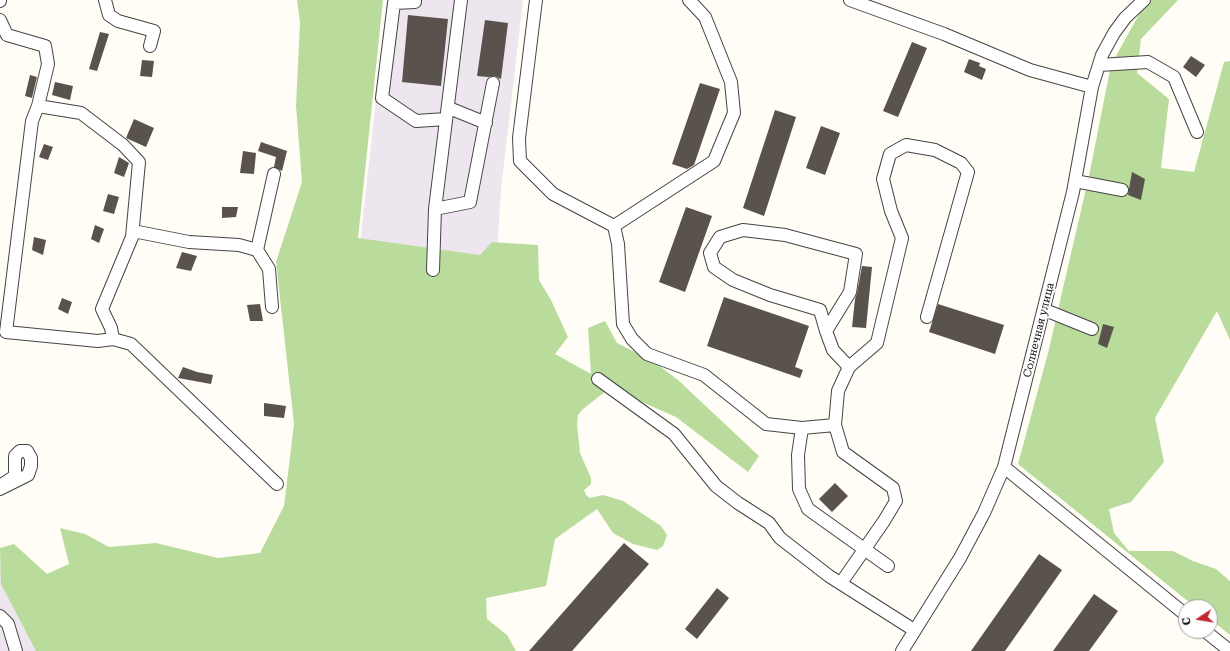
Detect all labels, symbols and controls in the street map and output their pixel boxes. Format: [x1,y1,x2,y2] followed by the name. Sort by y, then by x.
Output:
[1021,281,1057,379] street label: Солнечная улица
[1178,599,1218,639] north arrow
[1180,616,1194,627] text: С

